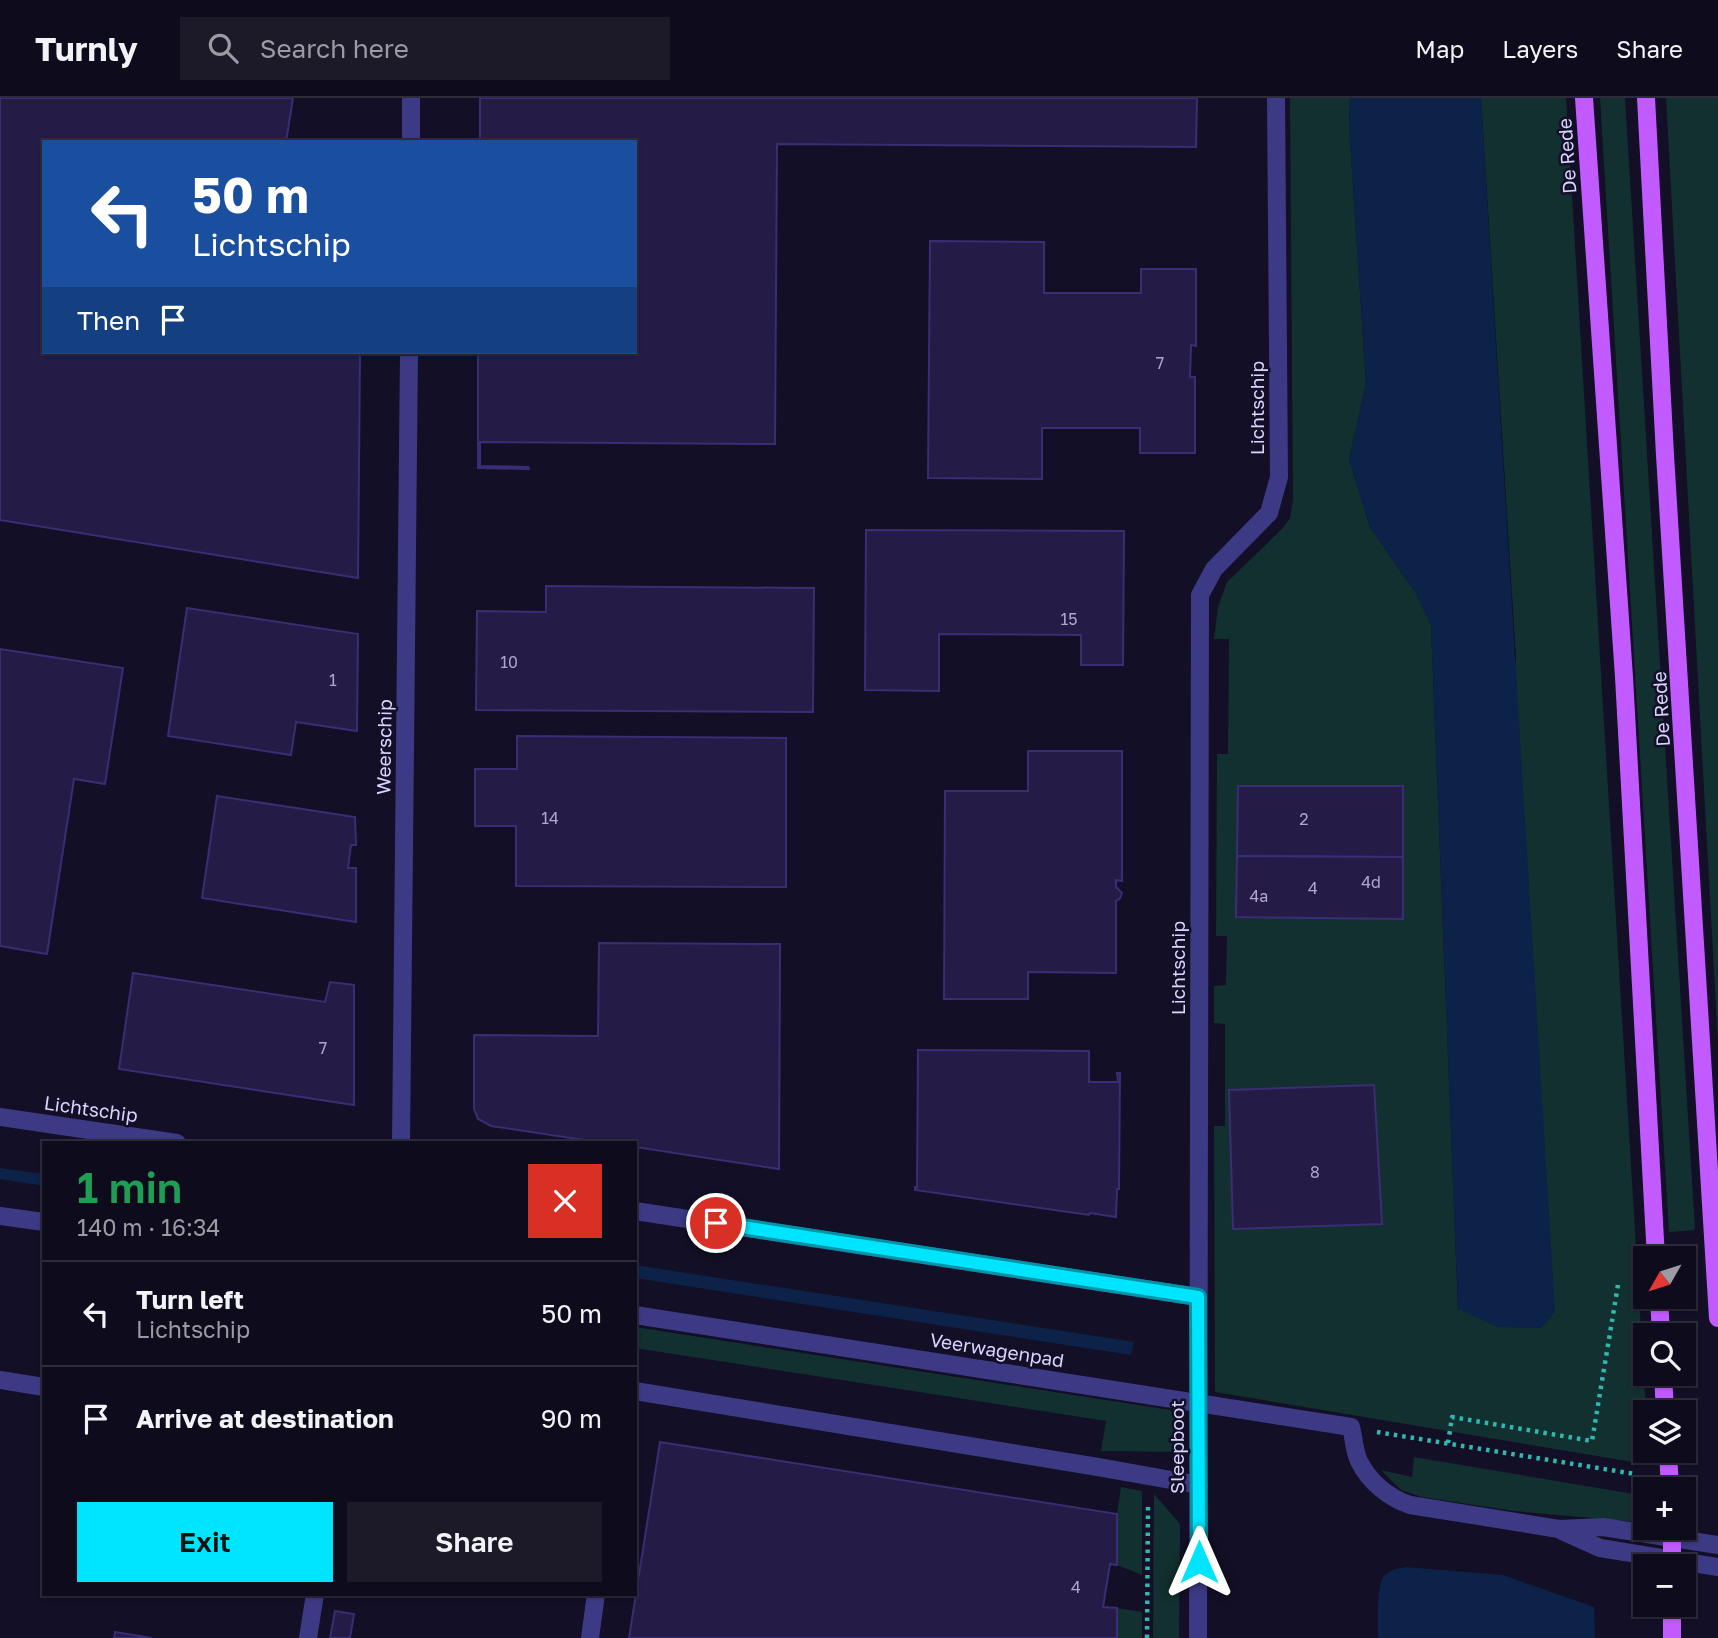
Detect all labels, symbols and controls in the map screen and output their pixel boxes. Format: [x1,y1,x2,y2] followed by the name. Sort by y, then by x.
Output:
[180,17,670,80] search box
[35,29,138,68] text: Turnly
[204,29,242,67] icon: search
[260,33,409,64] text: Search here
[1415,34,1464,63] text: Map
[1502,34,1578,63] text: Layers
[1616,34,1683,63] text: Share
[1552,118,1581,195] street label: De Rede
[192,165,309,224] text: 50 m
[77,168,168,259] icon: left
[192,225,351,263] text: Lichtschip
[154,301,192,339] icon: arrive
[77,305,140,336] text: Then
[1156,353,1164,373] house number: 7
[1245,361,1268,455] street label: Lichtschip
[1060,609,1078,629] house number: 15
[500,652,518,672] house number: 10
[329,670,337,690] house number: 1
[1647,671,1674,747] street label: De Rede
[371,699,396,795] street label: Weerschip
[541,808,559,828] house number: 14
[1299,809,1309,829] house number: 2
[1361,872,1381,892] house number: 4d
[1308,878,1318,898] house number: 4
[1250,886,1268,906] house number: 4a
[1166,921,1189,1015] street label: Lichtschip
[319,1038,327,1058] house number: 7
[43,1091,139,1126] street label: Lichtschip
[77,1162,182,1212] text: 1 min
[1310,1162,1320,1182] house number: 8
[528,1164,602,1238] button: close
[686,1193,746,1253] pin
[697,1204,735,1242] icon: arrive
[77,1213,220,1241] text: 140 m · 16:34
[1633,1246,1696,1309] north arrow
[1633,1246,1696,1617] map controls
[136,1284,244,1315] text: Turn left
[77,1295,115,1333] icon: left
[541,1298,602,1329] text: 50 m
[136,1315,250,1343] text: Lichtschip
[1633,1323,1696,1386] button: search
[928,1328,1066,1371] street label: Veerwagenpad
[77,1400,115,1438] icon: arrive
[1165,1400,1188,1494] street label: Sleepboot
[1633,1400,1696,1463] button: layers
[136,1403,394,1434] text: Arrive at destination
[541,1403,602,1434] text: 90 m
[1633,1477,1696,1540] button: +
[77,1502,333,1582] button: Exit
[347,1502,602,1582] button: Share
[1162,1525,1236,1599] position arrow
[1633,1554,1696,1617] button: −
[1071,1577,1081,1597] house number: 4

